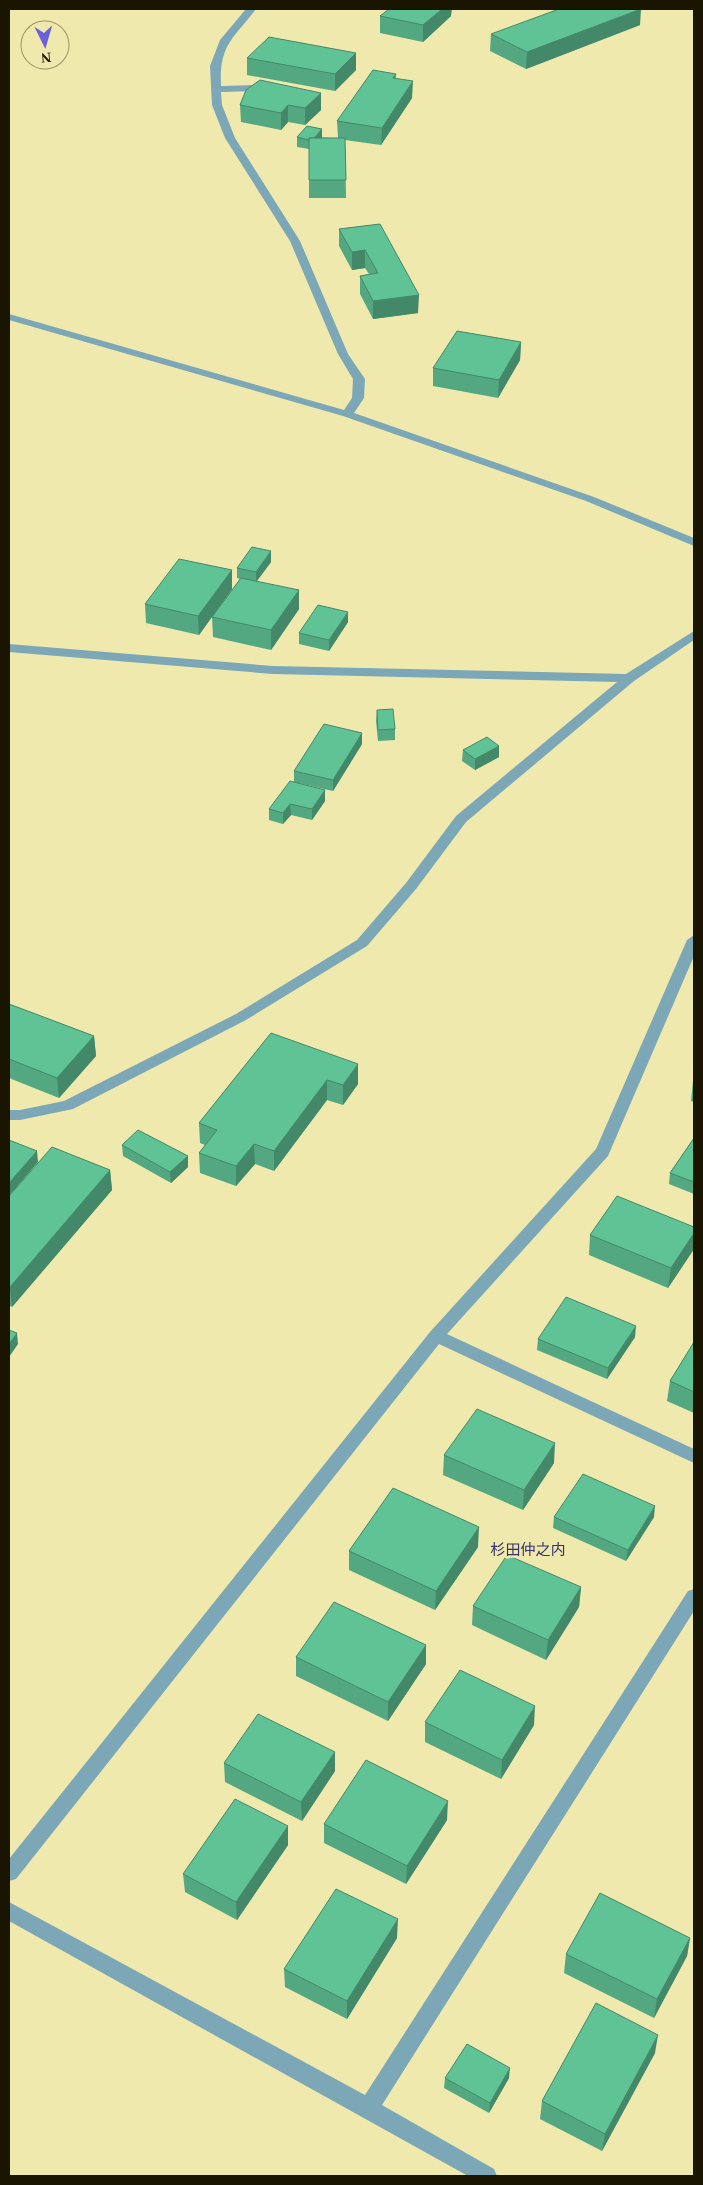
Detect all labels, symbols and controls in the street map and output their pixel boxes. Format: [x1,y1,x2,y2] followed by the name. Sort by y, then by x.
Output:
[20,20,70,70] north arrow
[40,50,52,65] text: N
[490,1541,566,1558] district label: 杉田仲之内

